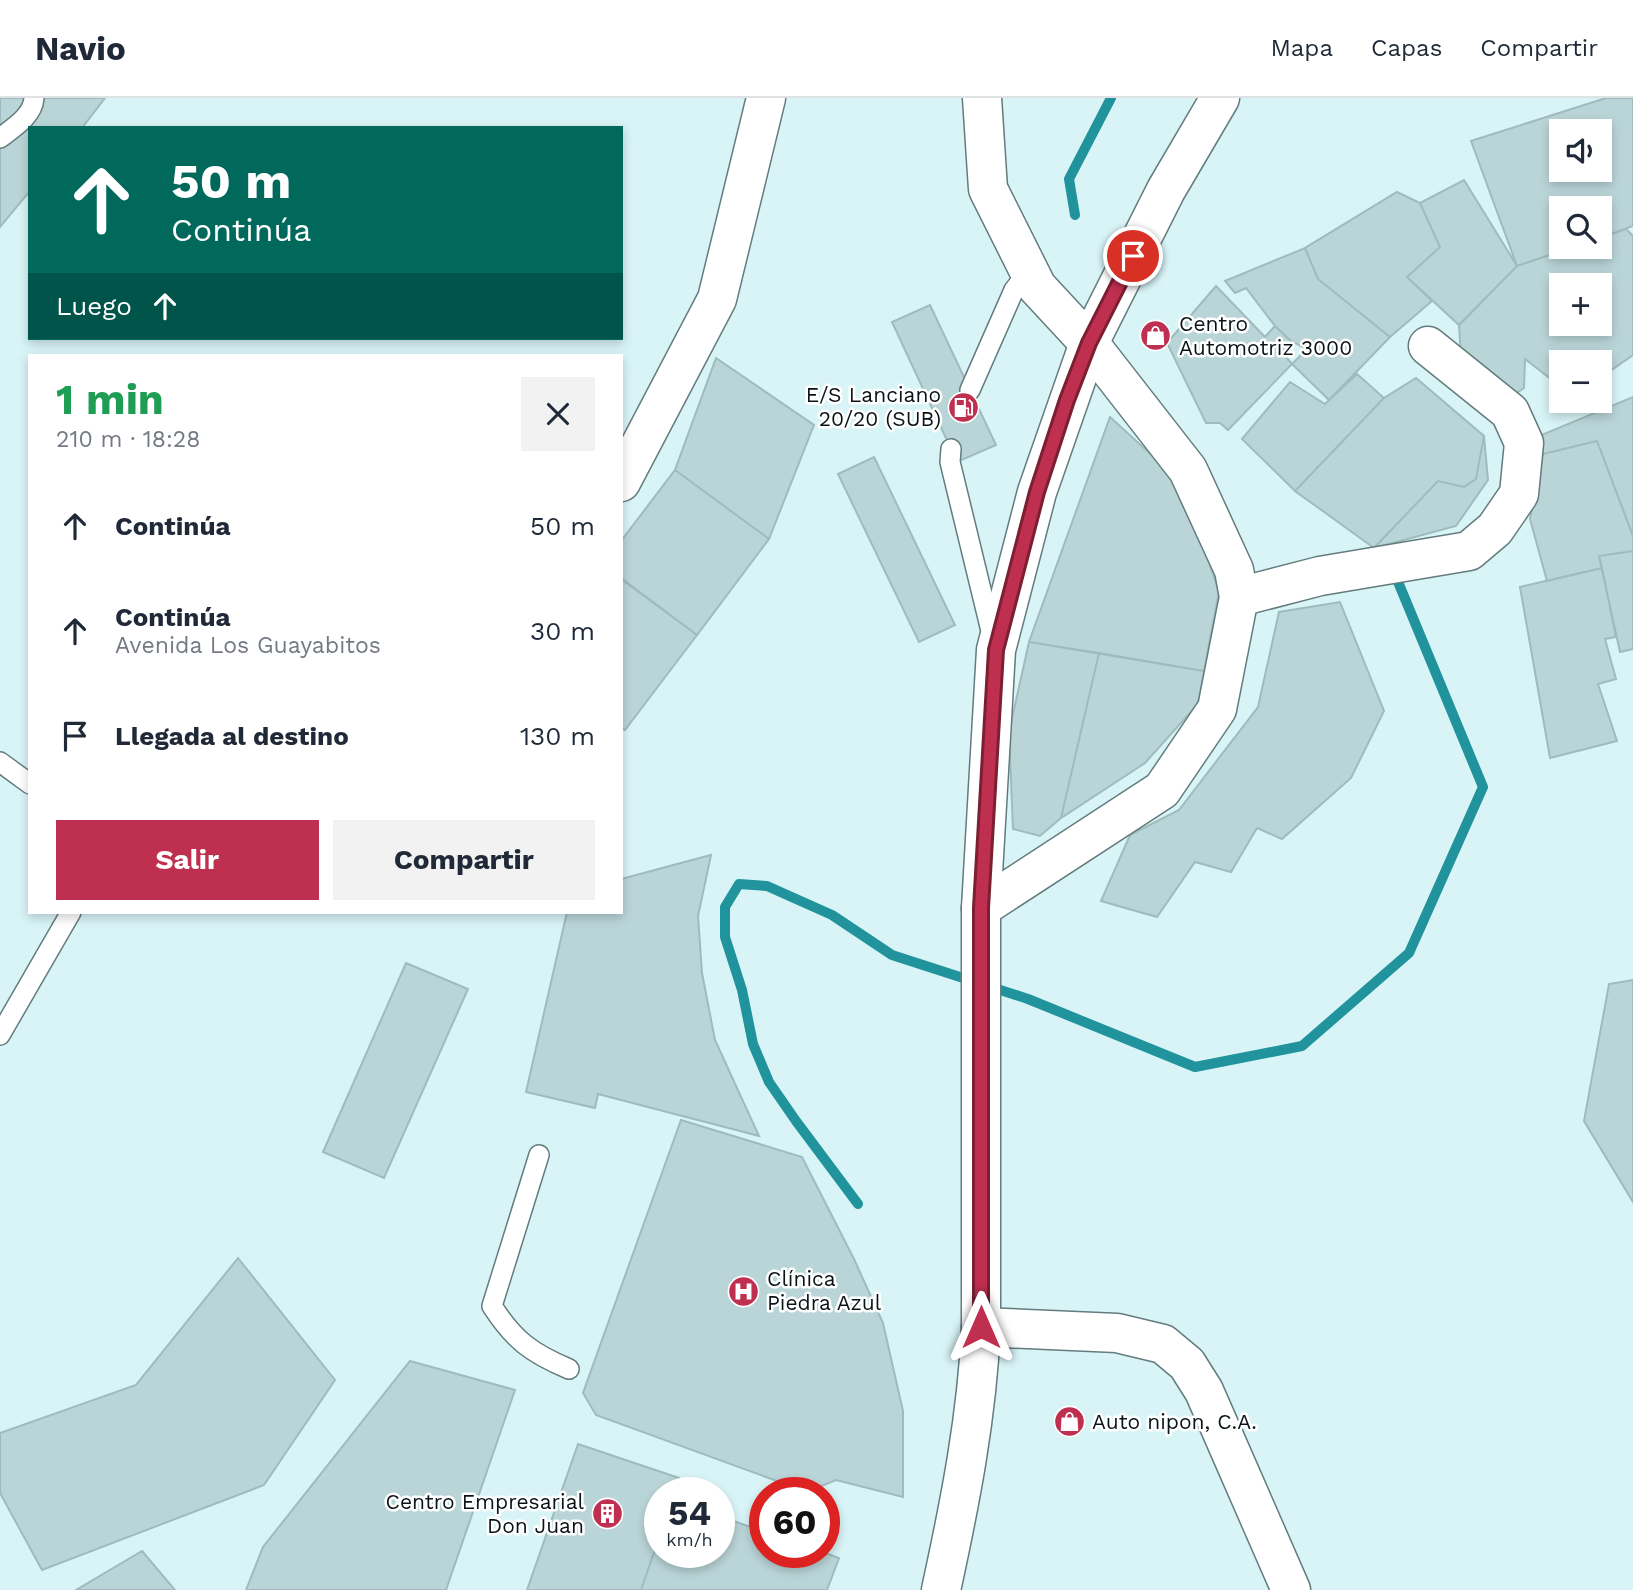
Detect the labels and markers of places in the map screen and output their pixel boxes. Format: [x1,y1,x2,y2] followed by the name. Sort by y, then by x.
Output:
[1103,226,1163,286] pin
[1179,311,1352,360] place label: Centro Automotriz 3000
[1139,319,1173,353] shop icon: Centro Automotriz 3000
[806,382,941,431] place label: E/S Lanciano 20/20 (SUB)
[947,390,981,424] fuel station icon: E/S Lanciano 20/20 (SUB)
[767,1266,882,1315] place label: Clínica Piedra Azul
[727,1274,761,1308] hospital icon: Clínica Piedra Azul
[1052,1405,1086,1439] shop icon: Auto nipon, C.A.
[1092,1409,1257,1434] place label: Auto nipon, C.A.
[385,1489,585,1538] place label: Centro Empresarial Don Juan
[590,1497,624,1531] building icon: Centro Empresarial Don Juan

